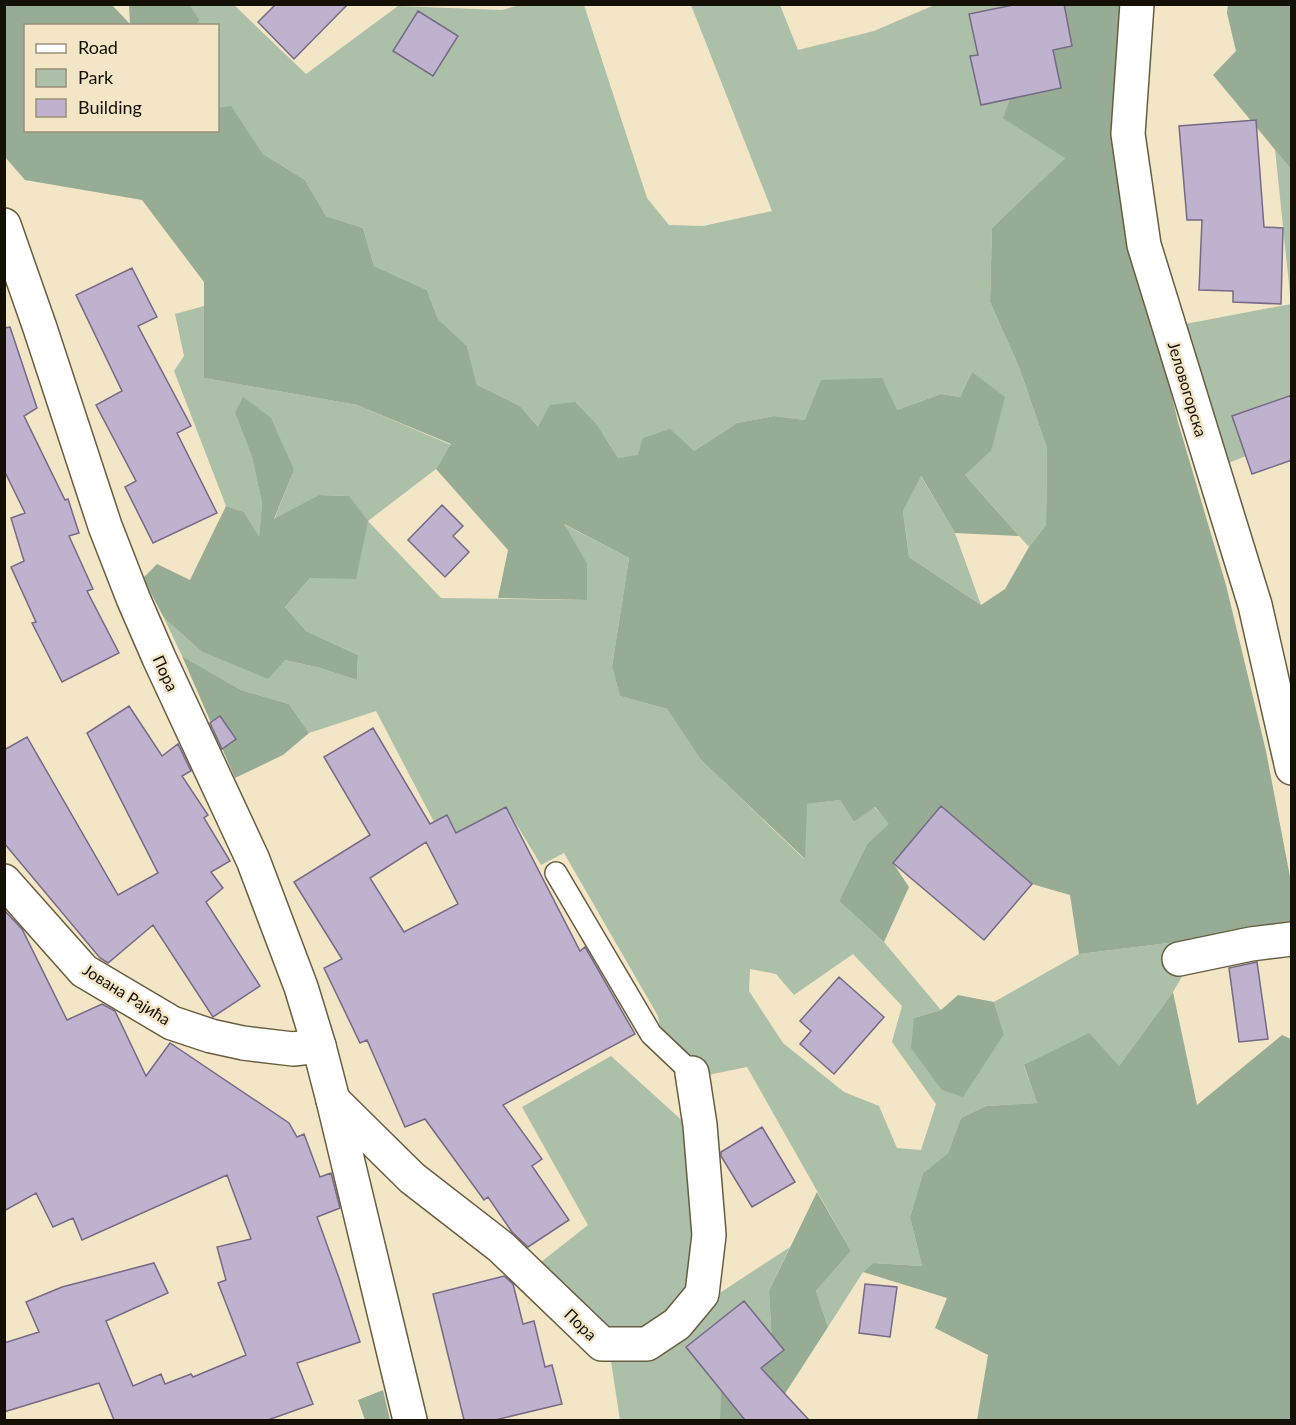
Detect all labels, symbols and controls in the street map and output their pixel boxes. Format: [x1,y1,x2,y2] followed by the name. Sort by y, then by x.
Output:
[24,24,219,132] legend
[78,36,118,58] text: Road
[78,66,114,88] text: Park
[78,96,142,118] text: Building
[1165,339,1211,439] street label: Јеловогорска
[149,652,183,694] street label: Пора
[80,960,174,1028] street label: Јована Рајића
[561,1304,601,1344] street label: Пора

